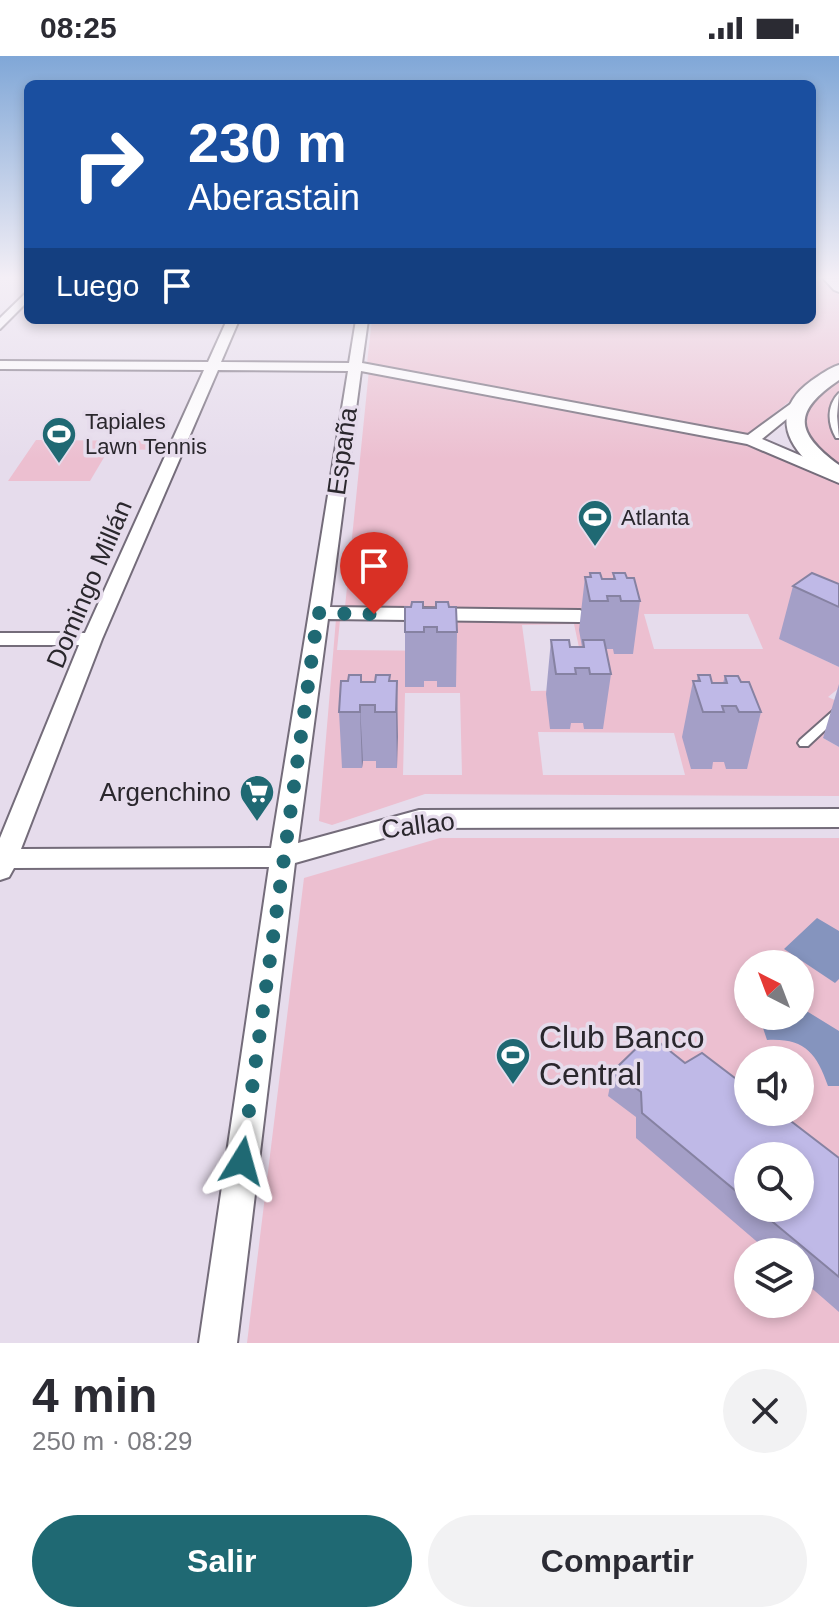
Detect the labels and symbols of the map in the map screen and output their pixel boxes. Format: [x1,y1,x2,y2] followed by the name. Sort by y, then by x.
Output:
[321,405,363,497] street label: España
[85,409,207,459] place label: Tapiales Lawn Tennis
[40,415,78,465] sports icon: Tapiales Lawn Tennis
[40,496,138,672] street label: Domingo Millán
[576,498,614,548] sports icon: Atlanta
[621,505,690,530] place label: Atlanta
[340,532,408,614] pin
[238,773,276,823] supermarket icon: Argenchino
[99,777,231,807] place label: Argenchino
[380,806,456,844] street label: Callao
[734,950,814,1030] north arrow
[539,1019,704,1092] place label: Club Banco Central
[494,1036,532,1086] sports icon: Club Banco Central
[200,1119,284,1203] position arrow

